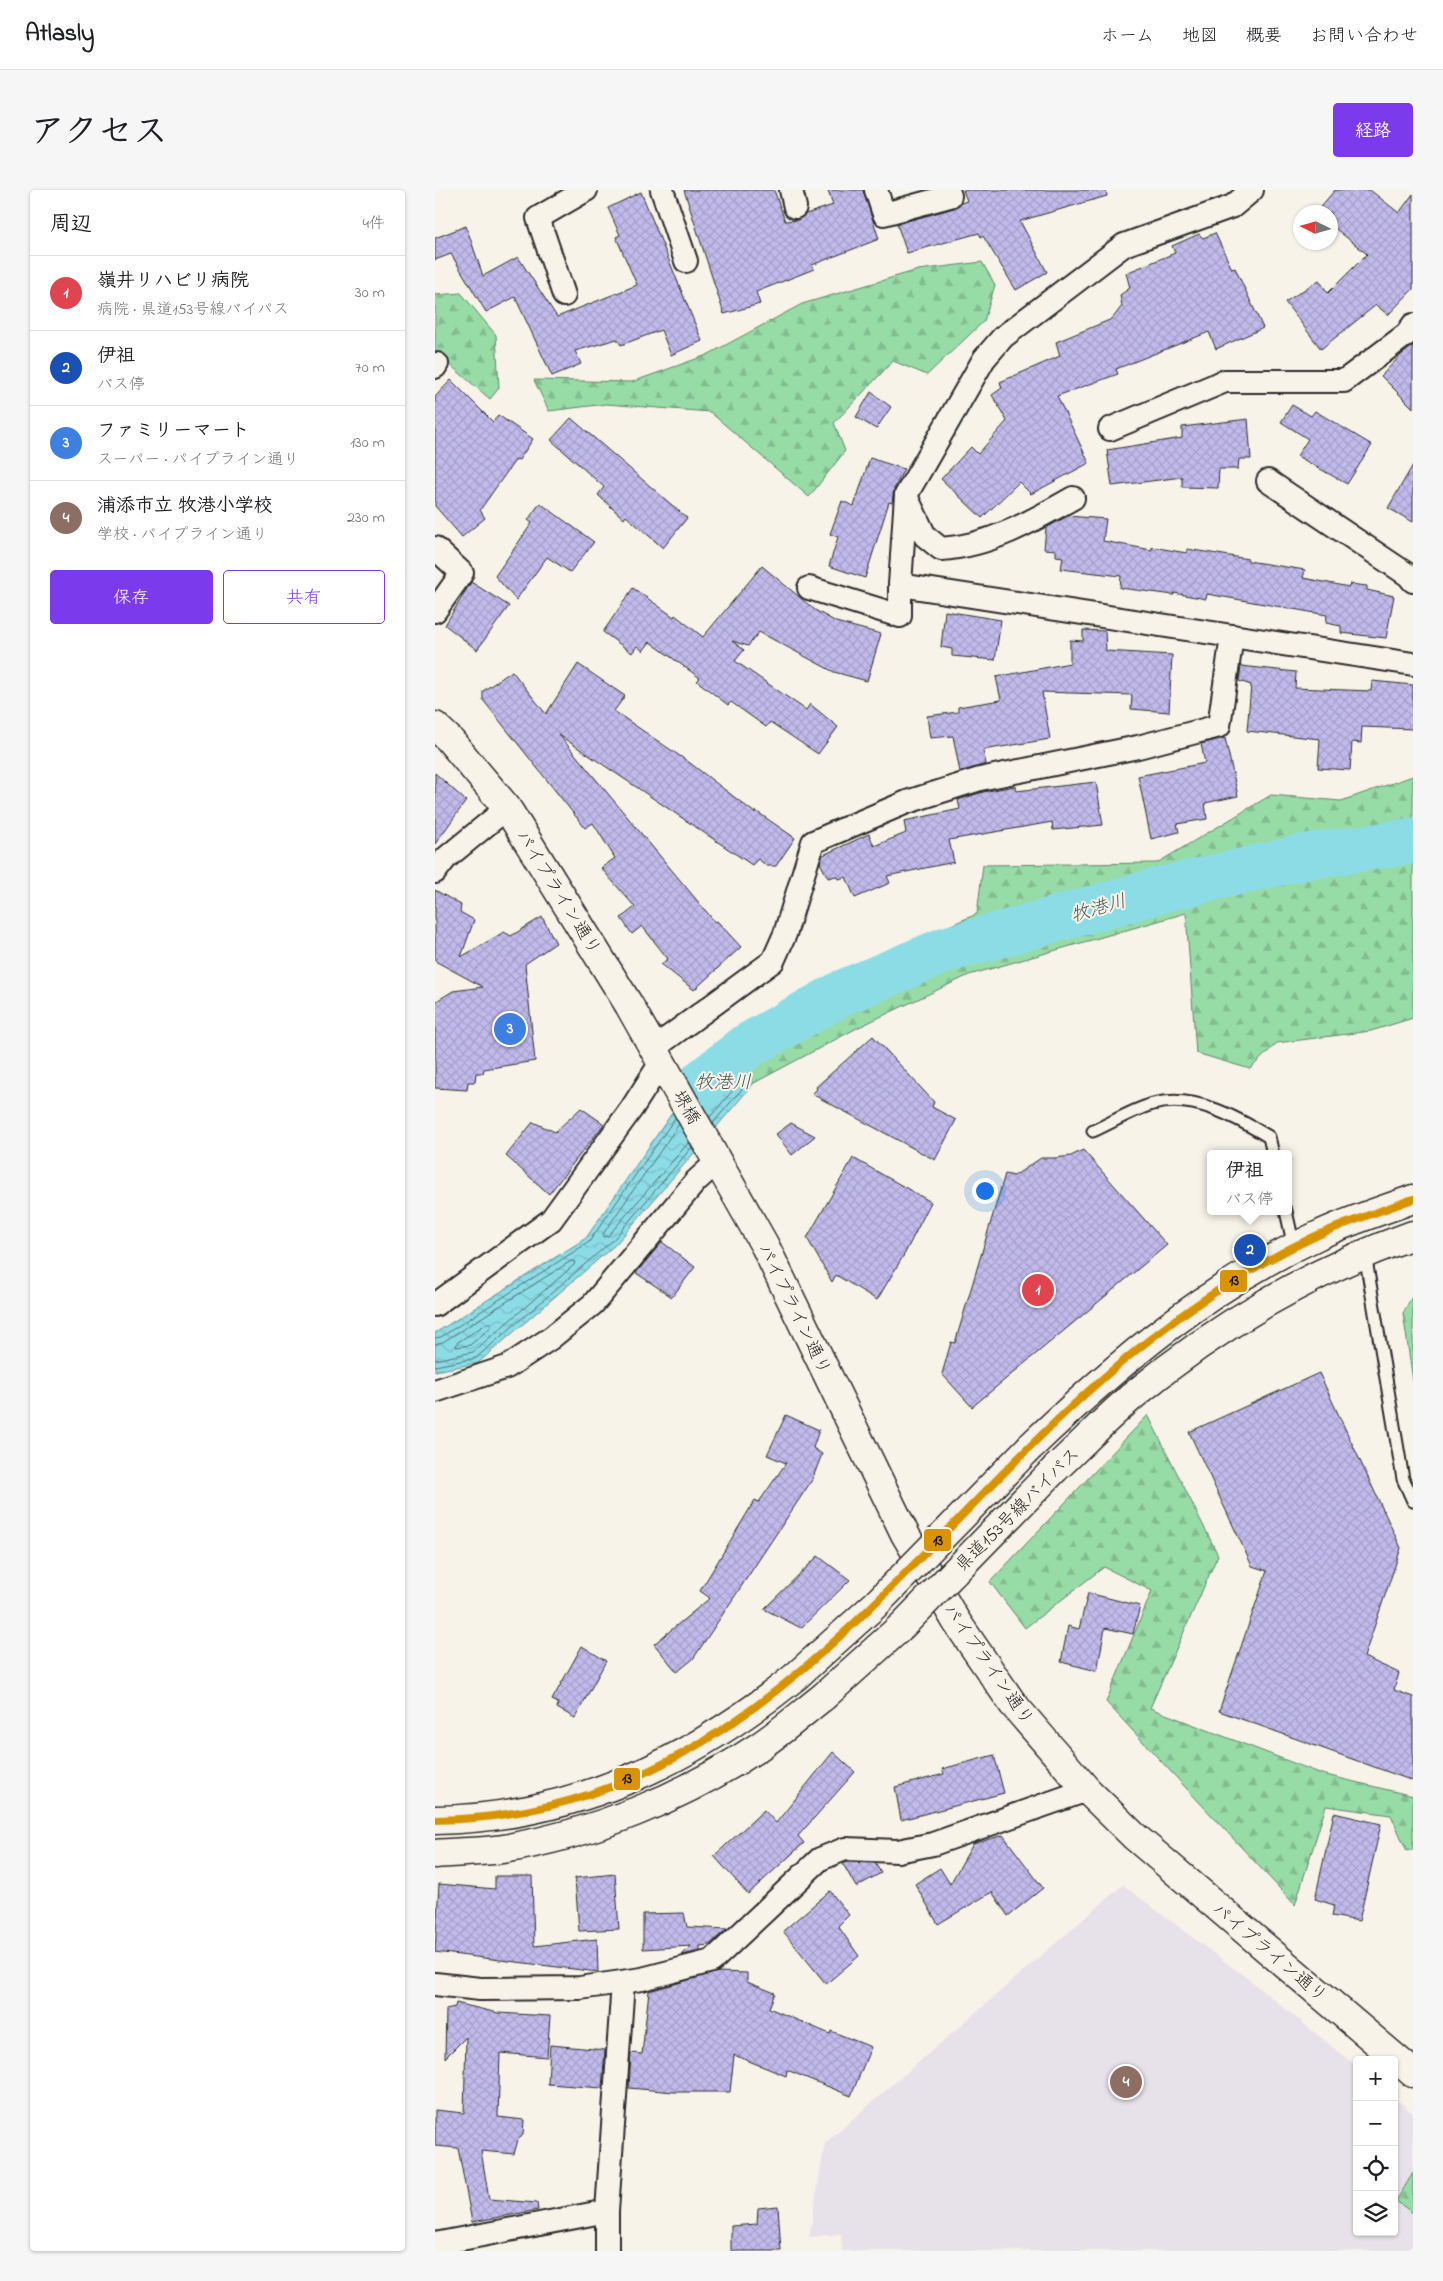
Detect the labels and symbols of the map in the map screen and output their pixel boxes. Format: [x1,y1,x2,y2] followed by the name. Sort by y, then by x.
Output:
[1293,205,1338,250] north arrow
[508,825,606,961] street label: パイプライン通り
[1068,889,1130,930] water label: 牧港川
[494,1010,526,1048] pin: 3
[694,1070,752,1097] water label: 牧港川
[665,1086,706,1130] street label: 堺橋
[972,1178,998,1204] your location
[1234,1231,1266,1269] pin: 2
[750,1240,836,1380] street label: パイプライン通り
[1219,1269,1248,1293] line badge: 13
[1022,1271,1054,1309] pin: 1
[1229,1271,1239,1292] text: 13
[950,1442,1087,1579] street label: 県道153号線バイパス
[923,1528,952,1552] line badge: 13
[933,1531,943,1552] text: 13
[936,1599,1039,1731] street label: パイプライン通り
[613,1767,641,1791] line badge: 13
[622,1769,632,1790] text: 13
[1205,1898,1332,2010] street label: パイプライン通り
[1110,2063,1142,2101] pin: 4

